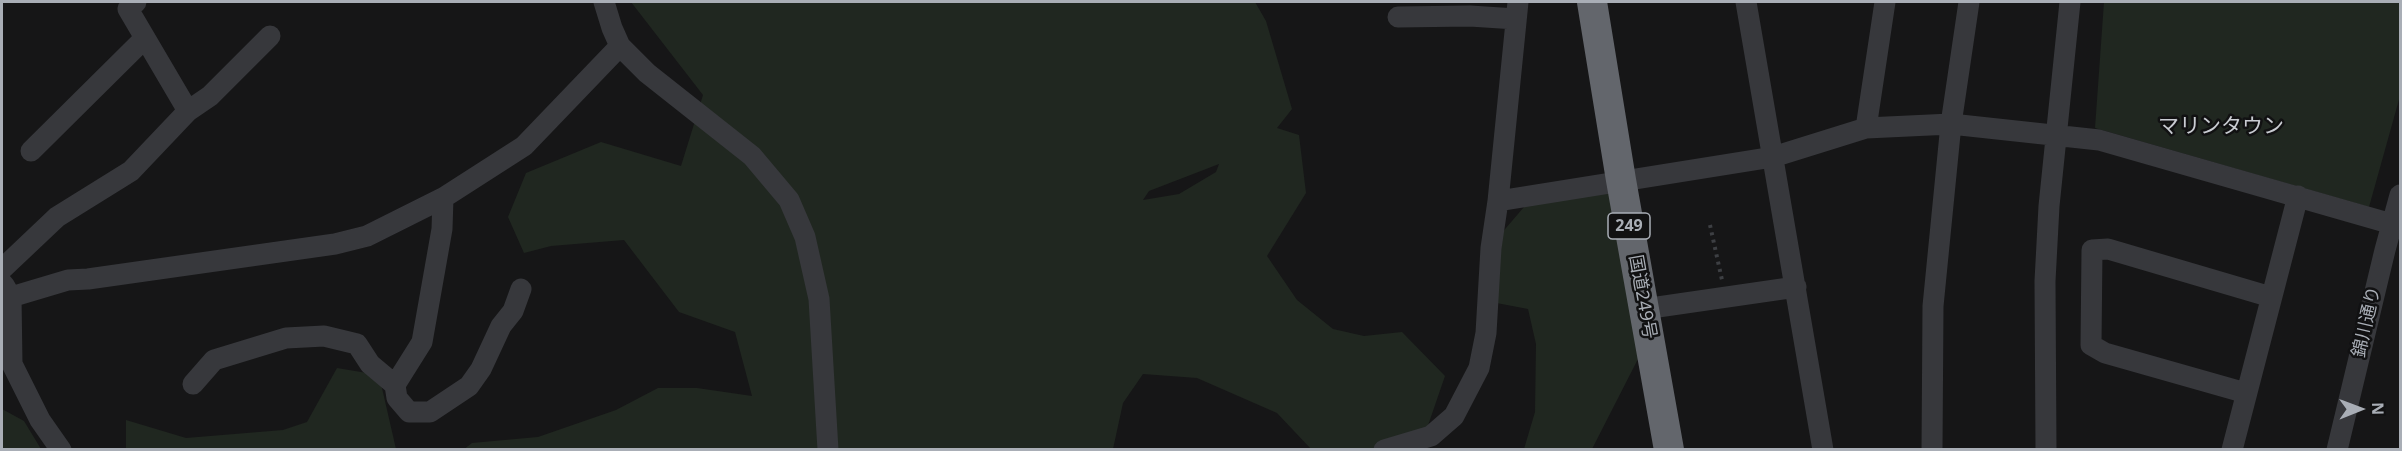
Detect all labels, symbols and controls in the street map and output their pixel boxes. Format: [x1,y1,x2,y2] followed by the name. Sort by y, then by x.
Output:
[2158,114,2284,140] district label: マリンタウン
[1608,213,1650,239] road number: 249
[1624,253,1660,341] street label: 国道249号
[2348,284,2386,360] street label: 錦川通り
[2330,379,2390,439] north arrow
[2367,402,2389,415] text: N

